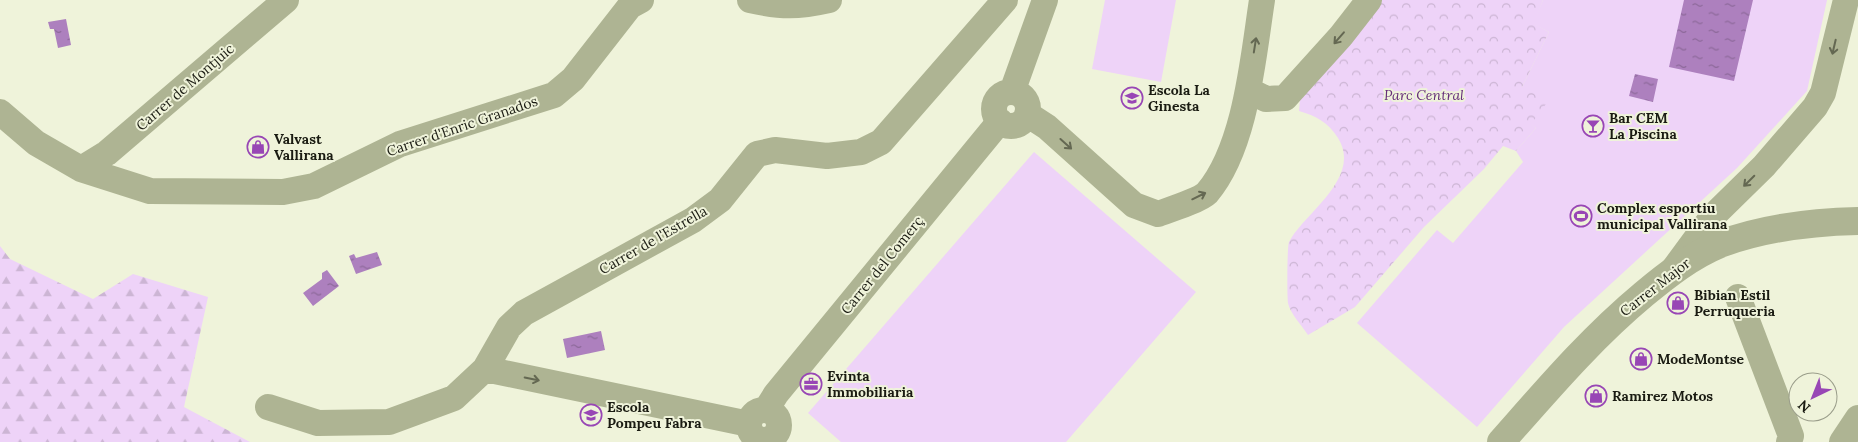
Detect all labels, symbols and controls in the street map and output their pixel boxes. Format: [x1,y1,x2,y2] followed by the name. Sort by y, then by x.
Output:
[1334,31,1345,44] one-way arrow
[1251,38,1261,54] one-way arrow
[132,39,238,135] street label: Carrer de Montjuic
[1829,39,1838,55] one-way arrow
[1148,81,1210,115] place label: Escola La Ginesta
[1120,86,1144,110] school or university icon: Escola La Ginesta
[1384,86,1464,104] park label: Parc Central
[384,92,540,160] street label: Carrer d'Enric Granados
[1609,109,1678,143] place label: Bar CEM La Piscina
[1581,114,1605,138] bar icon: Bar CEM La Piscina
[274,130,334,164] place label: Valvast Vallirana
[246,135,270,159] shop icon: Valvast Vallirana
[1059,138,1072,150] one-way arrow
[1743,174,1755,186] one-way arrow
[1191,191,1206,201] one-way arrow
[1597,199,1728,233] place label: Complex esportiu municipal Vallirana
[596,202,710,278] street label: Carrer de l'Estrella
[1569,204,1593,228] sports icon: Complex esportiu municipal Vallirana
[837,212,927,318] street label: Carrer del Comerç
[1616,254,1694,320] street label: Carrer Major
[1694,286,1776,320] place label: Bibian Estil Perruqueria
[1666,291,1690,315] shop icon: Bibian Estil Perruqueria
[1629,347,1653,371] shop icon: ModeMontse
[1657,350,1745,368] place label: ModeMontse
[827,367,914,401] place label: Evinta Immobiliaria
[799,372,823,396] office icon: Evinta Immobiliaria
[1788,372,1838,422] north arrow
[524,375,540,384] one-way arrow
[1584,384,1608,408] shop icon: Ramirez Motos
[1612,387,1713,405] place label: Ramirez Motos
[1794,396,1814,417] text: N
[607,398,702,432] place label: Escola Pompeu Fabra
[579,403,603,427] school or university icon: Escola Pompeu Fabra

